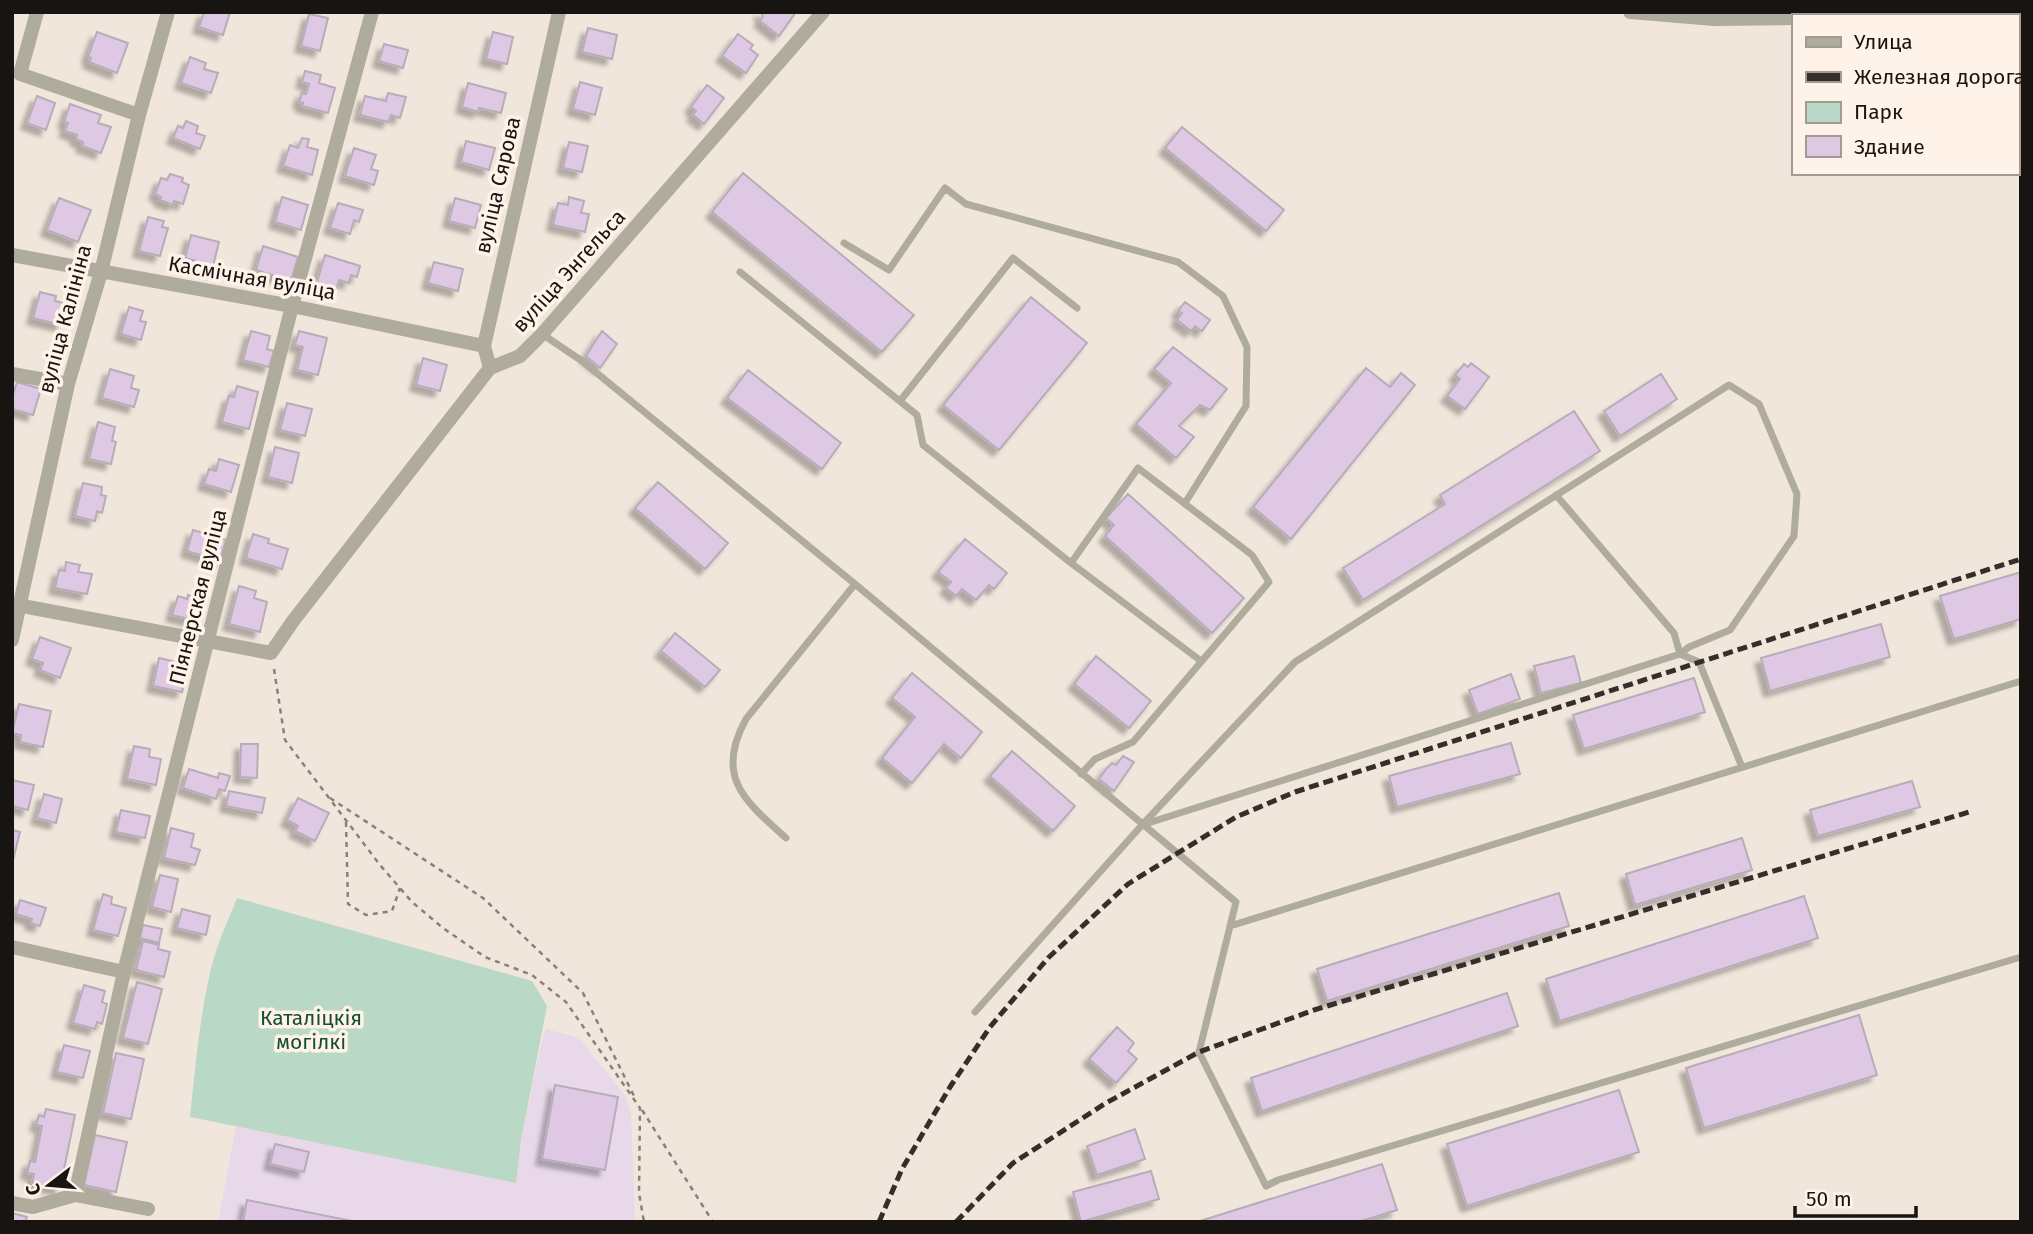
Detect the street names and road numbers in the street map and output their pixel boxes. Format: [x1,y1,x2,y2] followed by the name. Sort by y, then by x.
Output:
[470,114,526,256] street label: вуліца Сярова
[507,204,631,338] street label: вуліца Энгельса
[33,242,97,396] street label: вуліца Калініна
[166,250,338,306] street label: Касмічная вуліца
[164,506,232,688] street label: Піянерская вуліца

